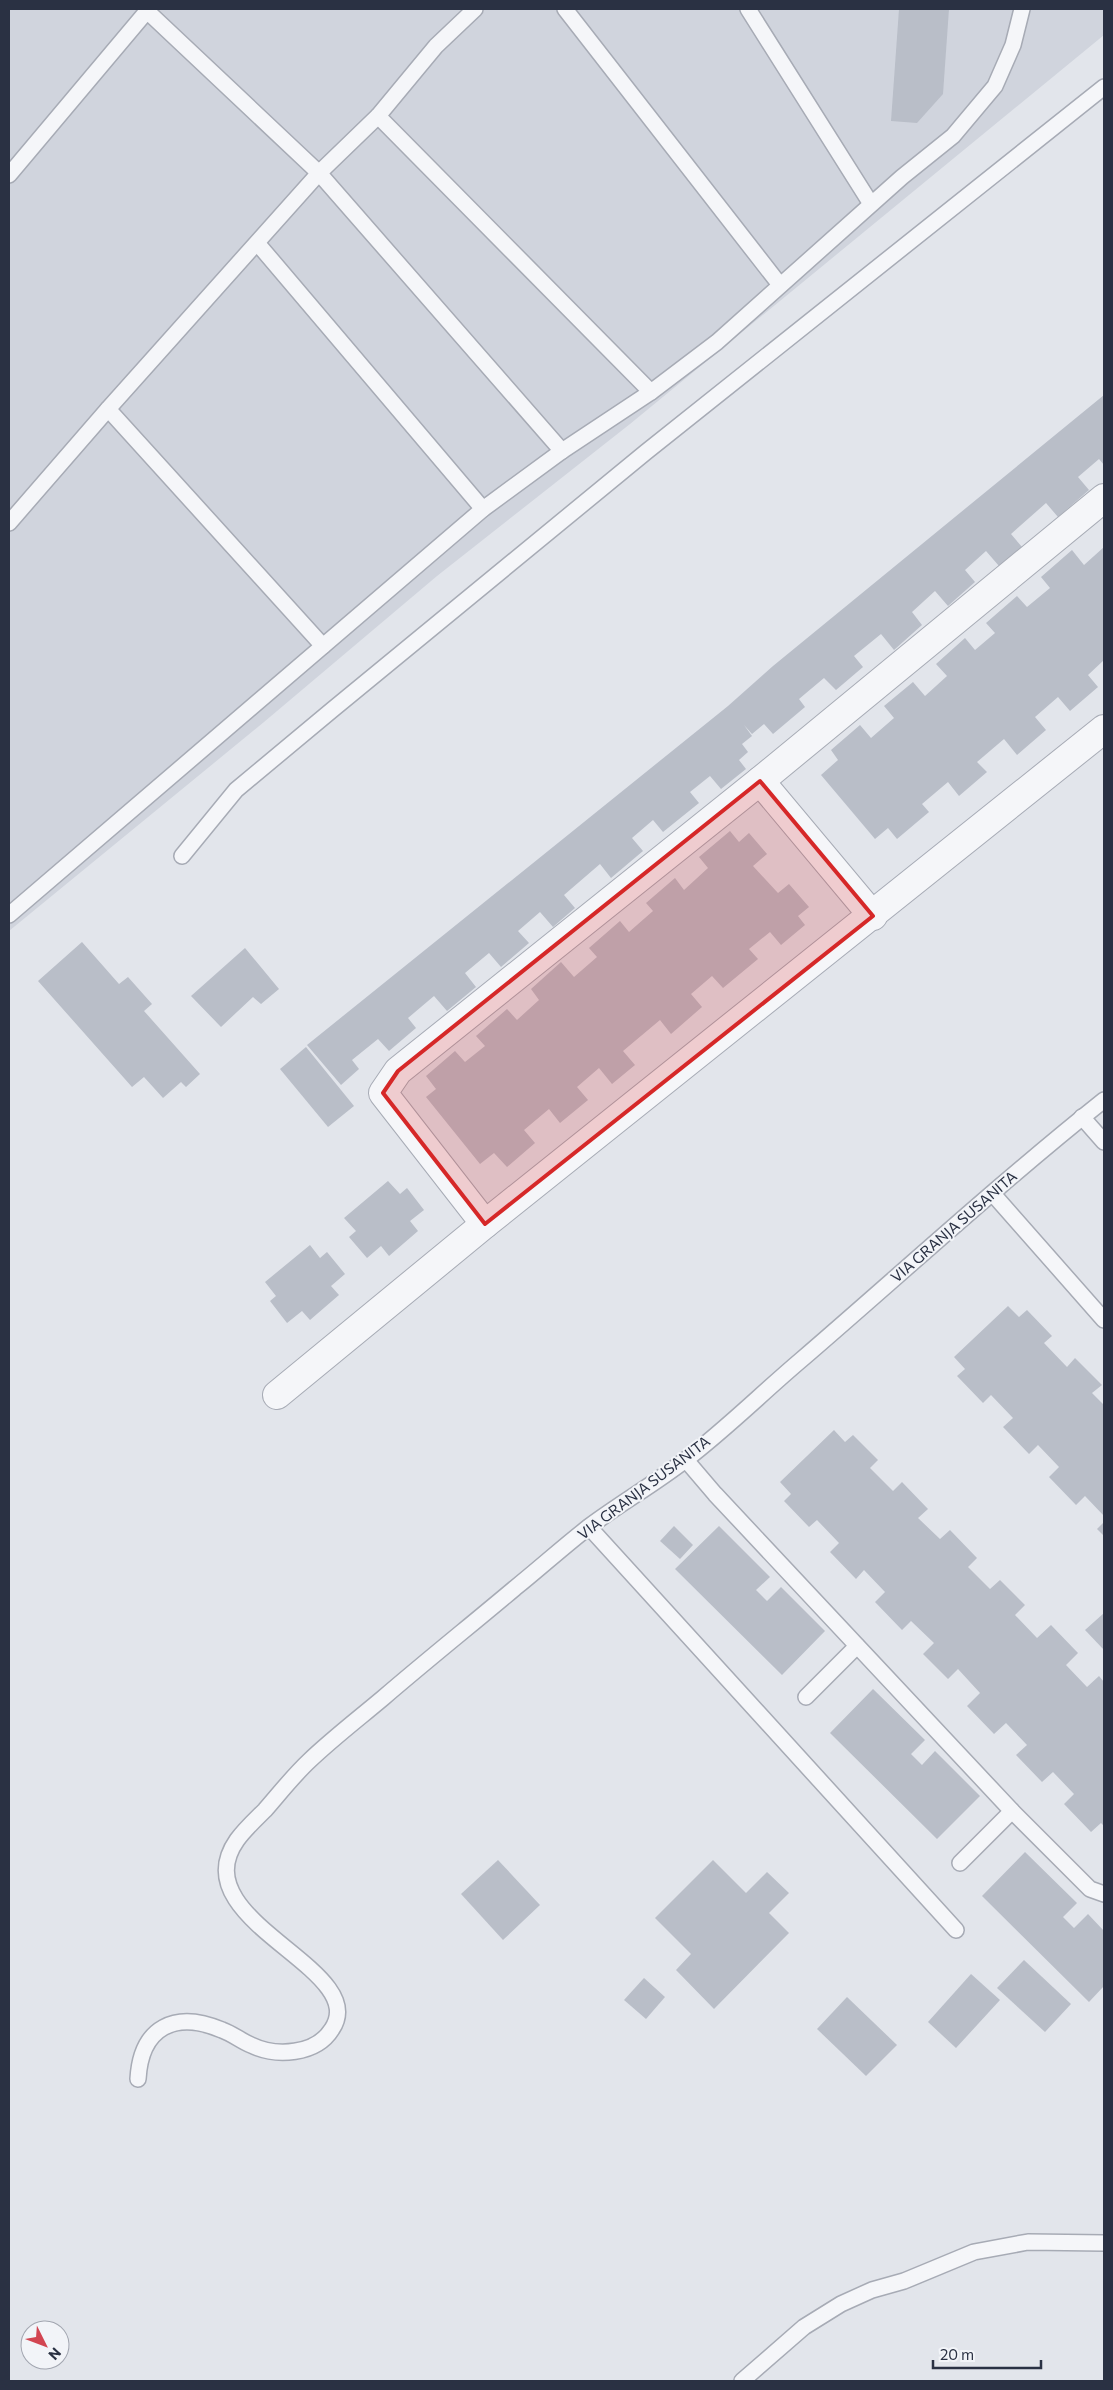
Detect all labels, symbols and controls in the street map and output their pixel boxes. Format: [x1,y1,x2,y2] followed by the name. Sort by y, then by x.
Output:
[887,1167,1020,1286] street label: VIA GRANJA SUSANITA
[574,1432,713,1543] street label: VIA GRANJA SUSANITA
[20,2320,70,2370] north arrow
[933,2338,1040,2370] scale bar
[45,2344,65,2364] text: N
[940,2345,974,2363] text: 20 m

